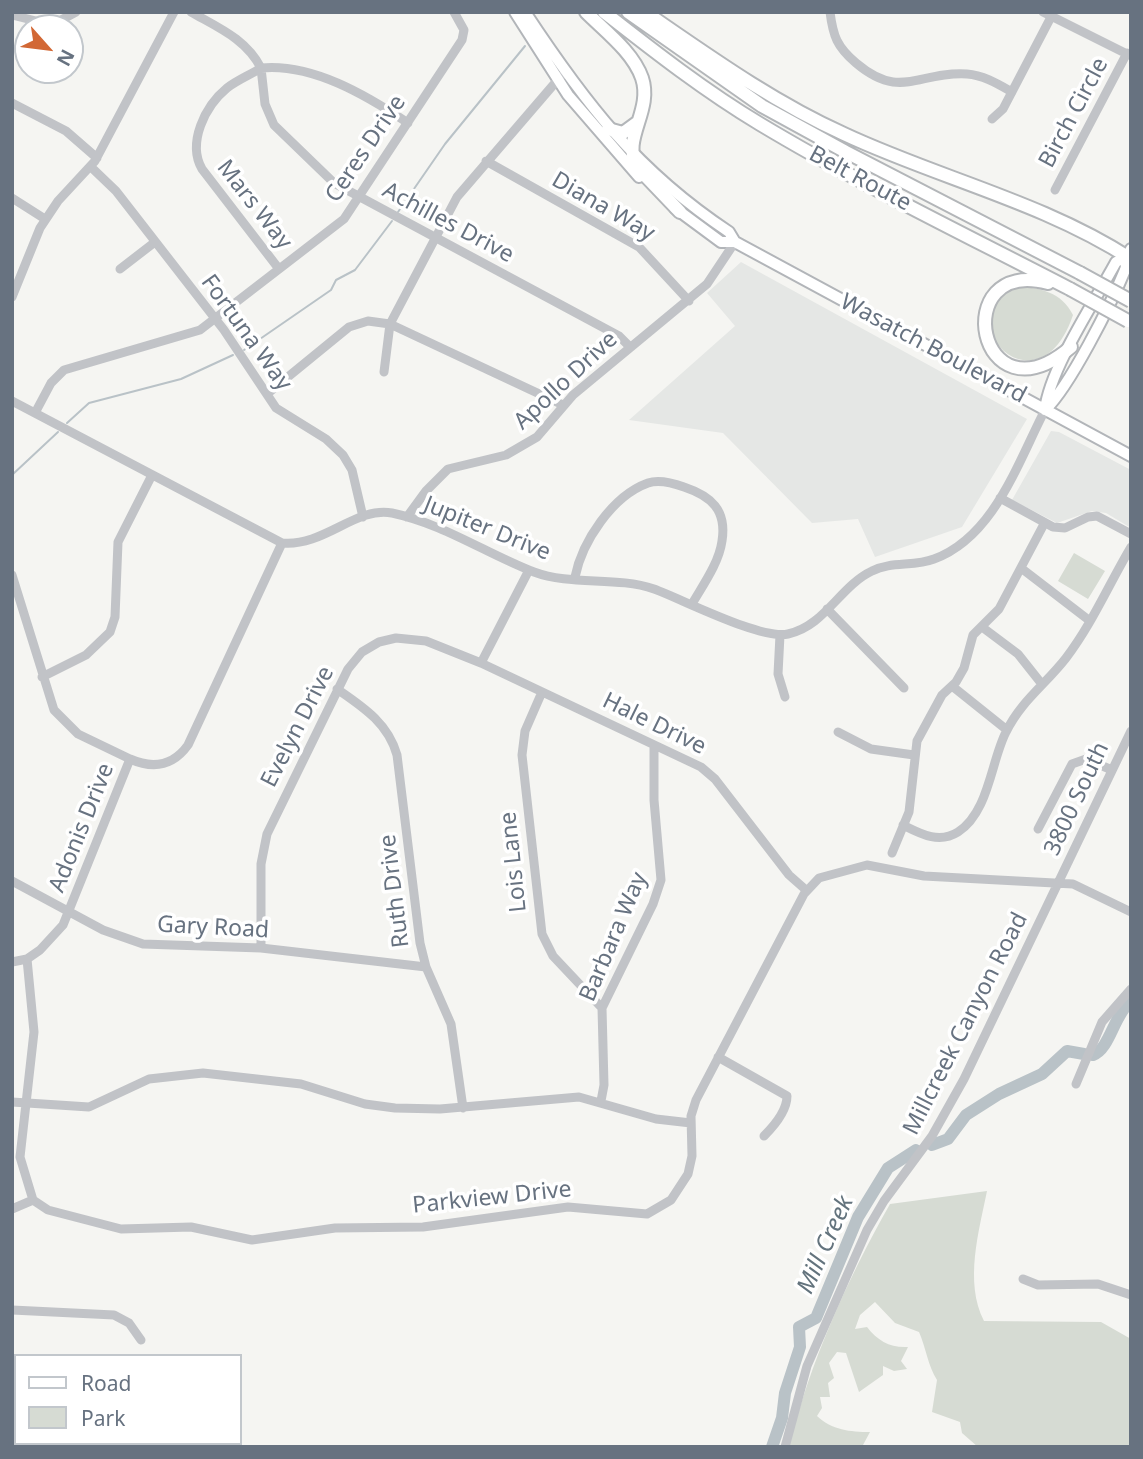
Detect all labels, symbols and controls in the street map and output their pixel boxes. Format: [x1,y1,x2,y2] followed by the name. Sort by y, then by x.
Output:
[14,14,84,84] north arrow
[51,45,81,71] text: N
[1034,53,1114,173] street label: Birch Circle
[320,90,412,208] street label: Ceres Drive
[804,141,916,217] street label: Belt Route
[211,155,297,255] street label: Mars Way
[547,166,659,248] street label: Diana Way
[378,177,518,269] street label: Achilles Drive
[195,270,297,396] street label: Fortuna Way
[835,288,1031,410] street label: Wasatch Boulevard
[509,326,623,436] street label: Apollo Drive
[420,491,554,567] street label: Jupiter Drive
[256,662,340,792] street label: Evelyn Drive
[598,687,710,761] street label: Hale Drive
[1039,738,1115,860] street label: 3800 South
[44,759,120,897] street label: Adonis Drive
[495,810,533,914] street label: Lois Lane
[374,833,416,949] street label: Ruth Drive
[574,868,654,1006] street label: Barbara Way
[898,908,1034,1140] street label: Millcreek Canyon Road
[156,911,270,945] street label: Gary Road
[411,1176,573,1220] street label: Parkview Drive
[792,1192,860,1298] water label: Mill Creek
[14,1354,242,1445] legend
[81,1369,131,1397] text: Road
[81,1404,125,1432] text: Park

